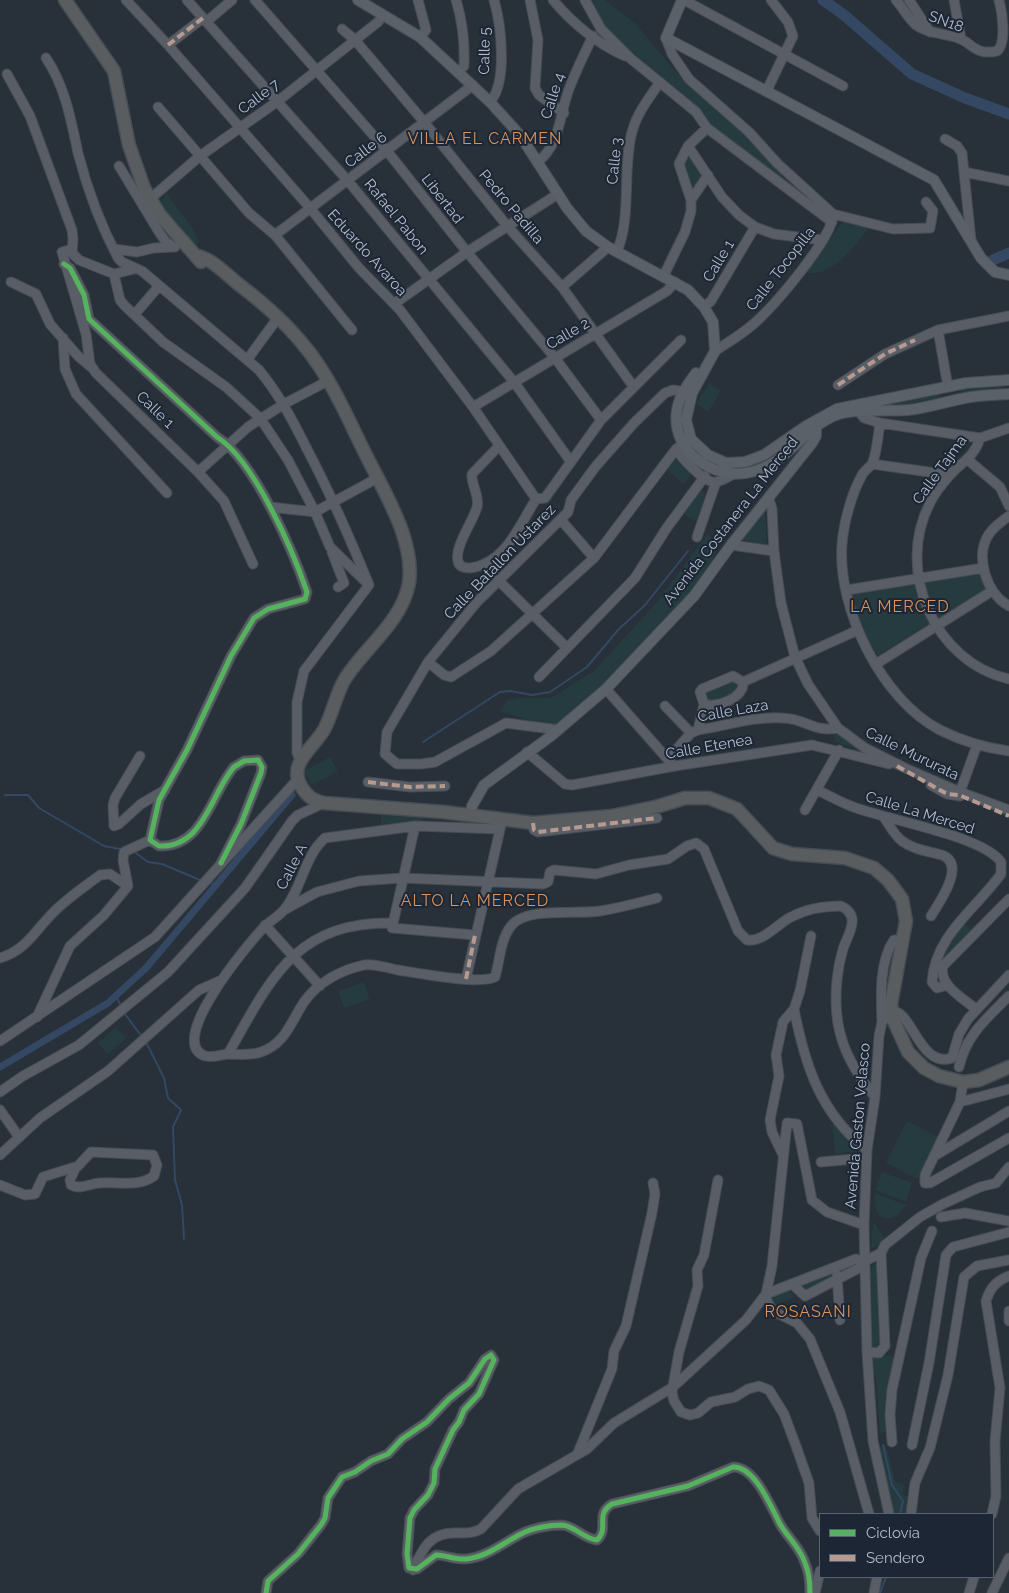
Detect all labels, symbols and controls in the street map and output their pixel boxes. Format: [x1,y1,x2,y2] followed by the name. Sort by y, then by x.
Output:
[926,7,966,37] street label: SN18
[476,27,494,75] street label: Calle 5
[537,71,569,121] street label: Calle 4
[235,76,283,118] street label: Calle 7
[341,128,391,172] street label: Calle 6
[406,129,564,149] district label: VILLA EL CARMEN
[604,137,626,185] street label: Calle 3
[475,166,547,248] street label: Pedro Padilla
[417,171,467,227] street label: Libertad
[360,176,432,258] street label: Rafael Pabon
[323,206,411,300] street label: Eduardo Avaroa
[743,223,819,315] street label: Calle Tocopilla
[700,237,738,285] street label: Calle 1
[543,314,593,354] street label: Calle 2
[132,388,178,432] street label: Calle 1
[909,432,971,508] street label: Calle Tajma
[660,434,802,608] street label: Avenida Costanera La Merced
[440,501,560,623] street label: Calle Batallon Ustarez
[849,597,951,617] district label: LA MERCED
[696,696,770,726] street label: Calle Laza
[862,724,962,784] street label: Calle Mururata
[664,731,754,763] street label: Calle Etenea
[863,788,977,838] street label: Calle La Merced
[273,841,311,893] street label: Calle A
[399,891,551,911] district label: ALTO LA MERCED
[842,1042,874,1210] street label: Avenida Gaston Velasco
[763,1302,853,1322] district label: ROSASANI
[819,1513,994,1578] legend
[866,1524,920,1542] text: Ciclovía
[866,1549,925,1567] text: Sendero

